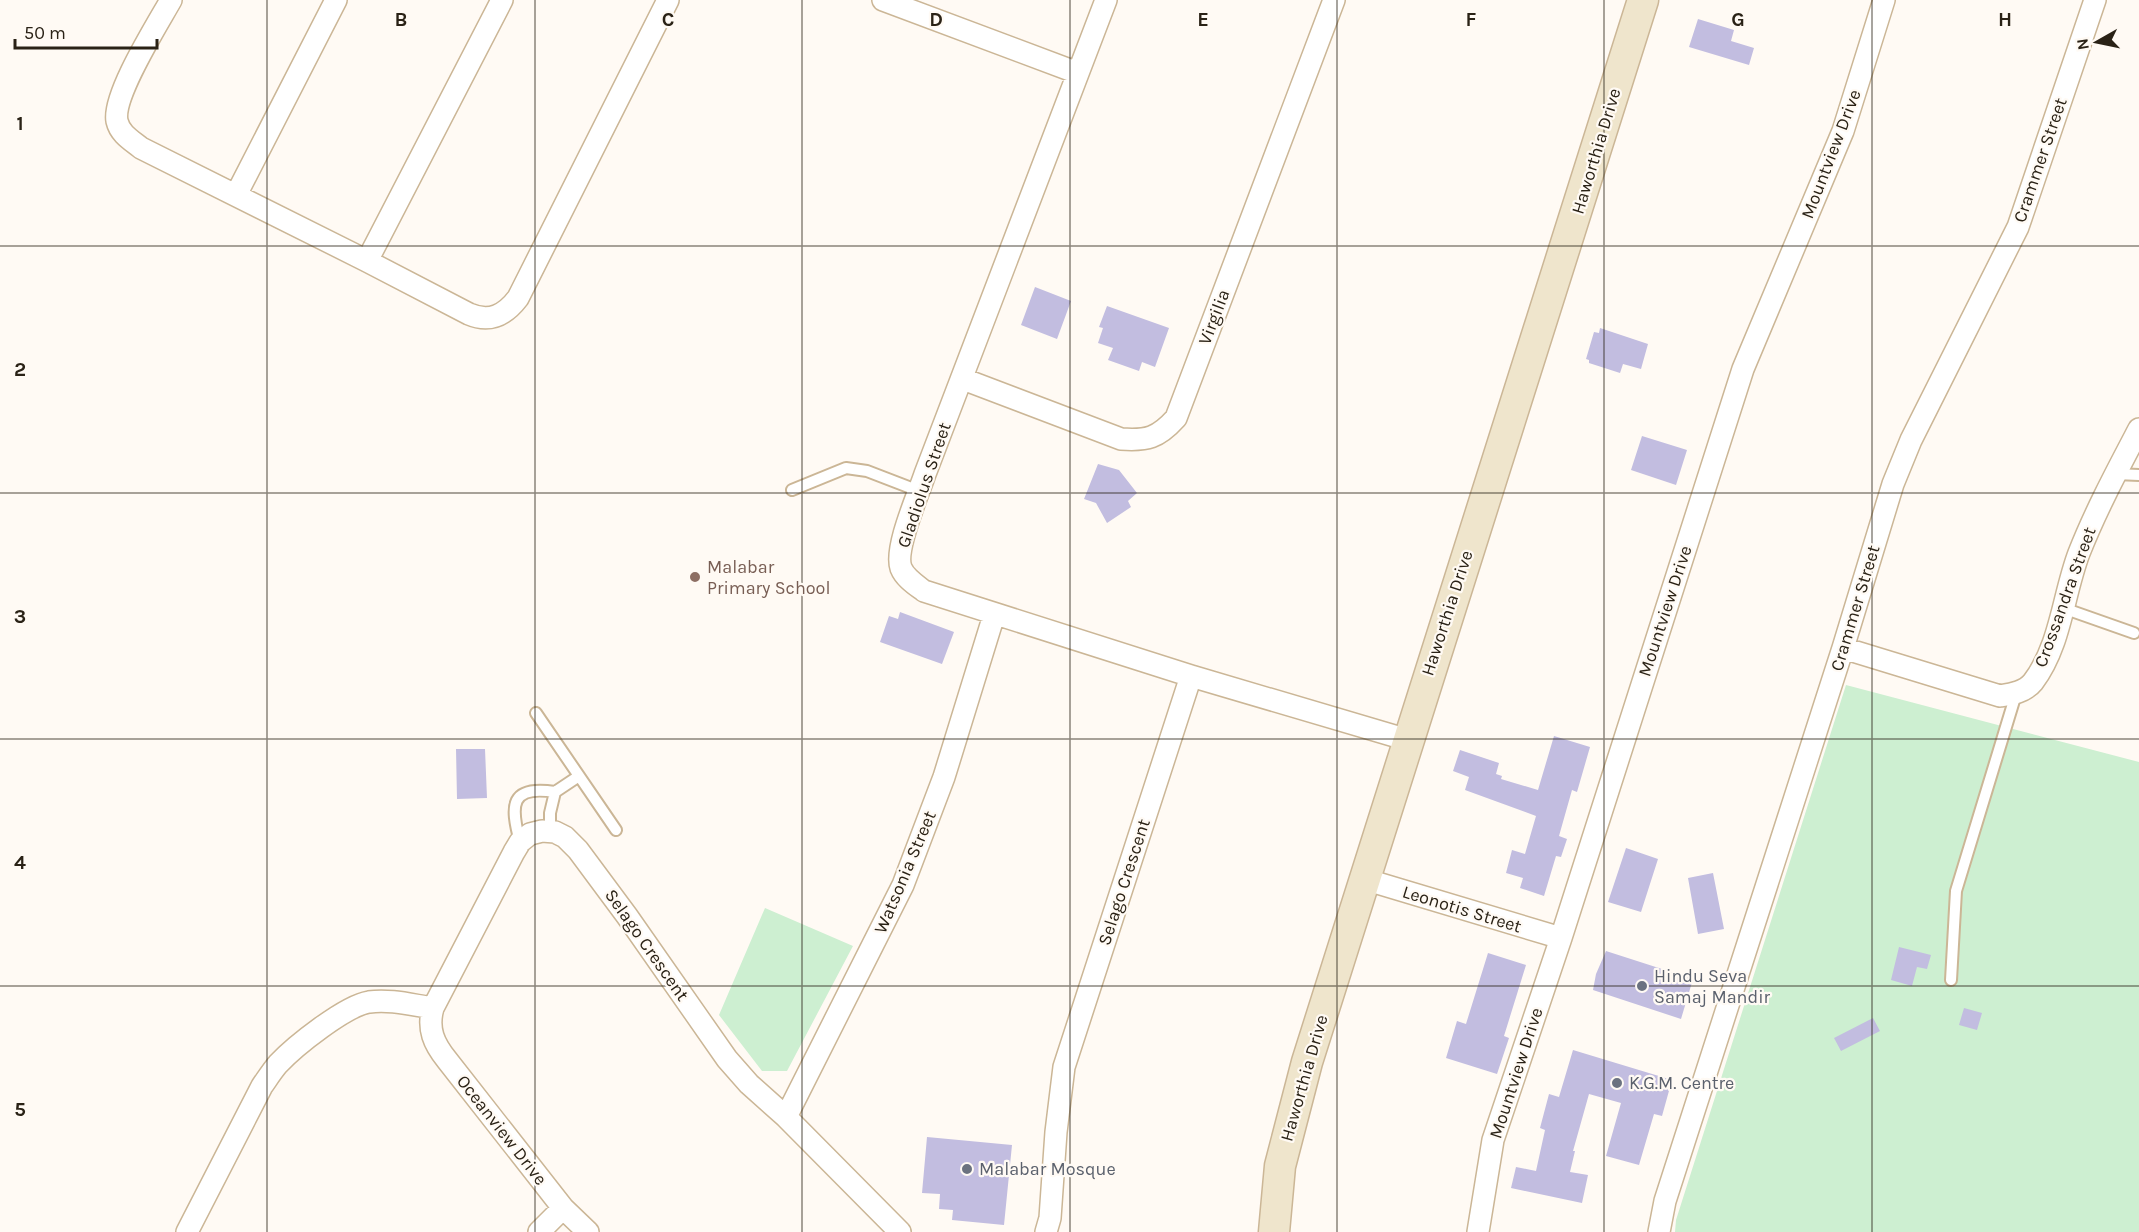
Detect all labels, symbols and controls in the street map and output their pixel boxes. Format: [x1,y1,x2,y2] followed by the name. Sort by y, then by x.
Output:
[395,8,407,31] text: B
[662,8,674,31] text: C
[929,8,943,31] text: D
[1197,8,1209,31] text: E
[1466,8,1477,31] text: F
[1731,8,1745,31] text: G
[1998,8,2012,31] text: H
[15,12,158,50] scale bar
[2067,12,2127,72] north arrow
[24,22,66,44] text: 50 m
[2072,37,2093,51] text: N
[1566,85,1626,217] street label: Haworthia Drive
[1796,86,1866,222] street label: Mountview Drive
[2008,94,2072,225] street label: Crammer Street
[16,112,24,135] text: 1
[1193,286,1235,348] street label: Virgilia
[14,358,26,381] text: 2
[892,419,956,551] street label: Gladiolus Street
[2029,524,2101,670] street label: Crossandra Street
[1825,542,1885,674] street label: Crammer Street
[1633,543,1697,679] street label: Mountview Drive
[1416,548,1478,678] street label: Haworthia Drive
[707,556,831,599] place label: Malabar Primary School
[688,570,702,584] marker: Malabar Primary School
[14,605,26,628] text: 3
[869,807,941,937] street label: Watsonia Street
[1093,816,1155,948] street label: Selago Crescent
[14,851,26,874] text: 4
[1400,880,1524,938] street label: Leonotis Street
[600,885,694,1005] street label: Selago Crescent
[1654,965,1771,1008] place label: Hindu Seva Samaj Mandir
[1635,979,1649,993] marker: Hindu Seva Samaj Mandir
[1484,1005,1548,1141] street label: Mountview Drive
[1275,1012,1333,1144] street label: Haworthia Drive
[452,1070,552,1190] street label: Oceanview Drive
[1629,1072,1734,1094] place label: K.G.M. Centre
[1610,1076,1624,1090] marker: K.G.M. Centre
[14,1098,26,1121] text: 5
[979,1158,1116,1180] place label: Malabar Mosque
[960,1162,974,1176] marker: Malabar Mosque

